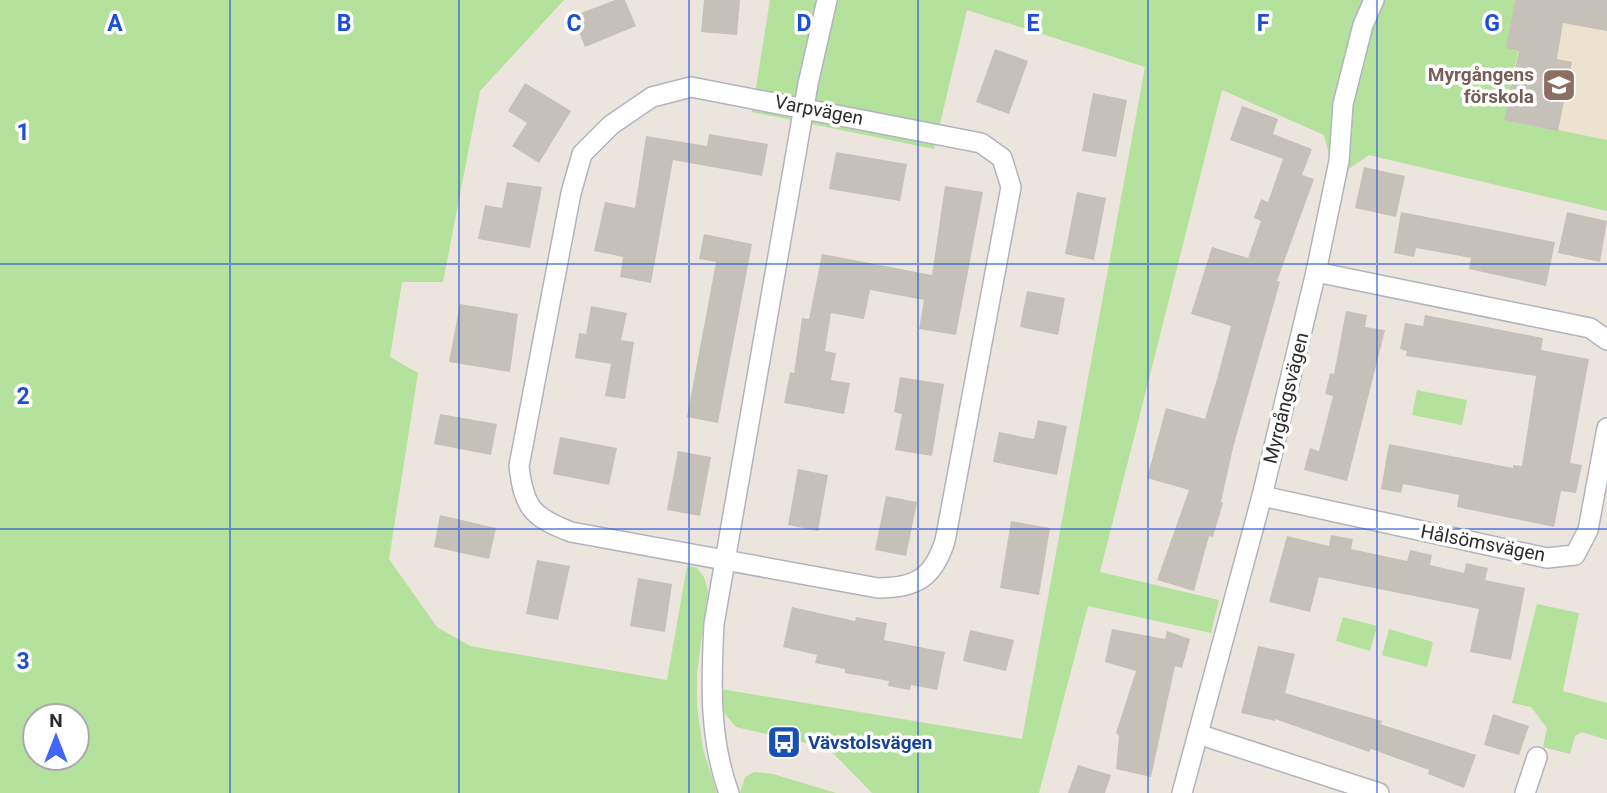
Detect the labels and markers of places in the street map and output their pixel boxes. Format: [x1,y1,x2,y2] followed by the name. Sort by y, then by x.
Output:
[1428,63,1534,108] place label: Myrgångens förskola
[1540,66,1578,104] school or university icon: Myrgångens förskola
[765,723,803,761] bus stop icon: Vävstolsvägen
[808,731,933,754] place label: Vävstolsvägen

